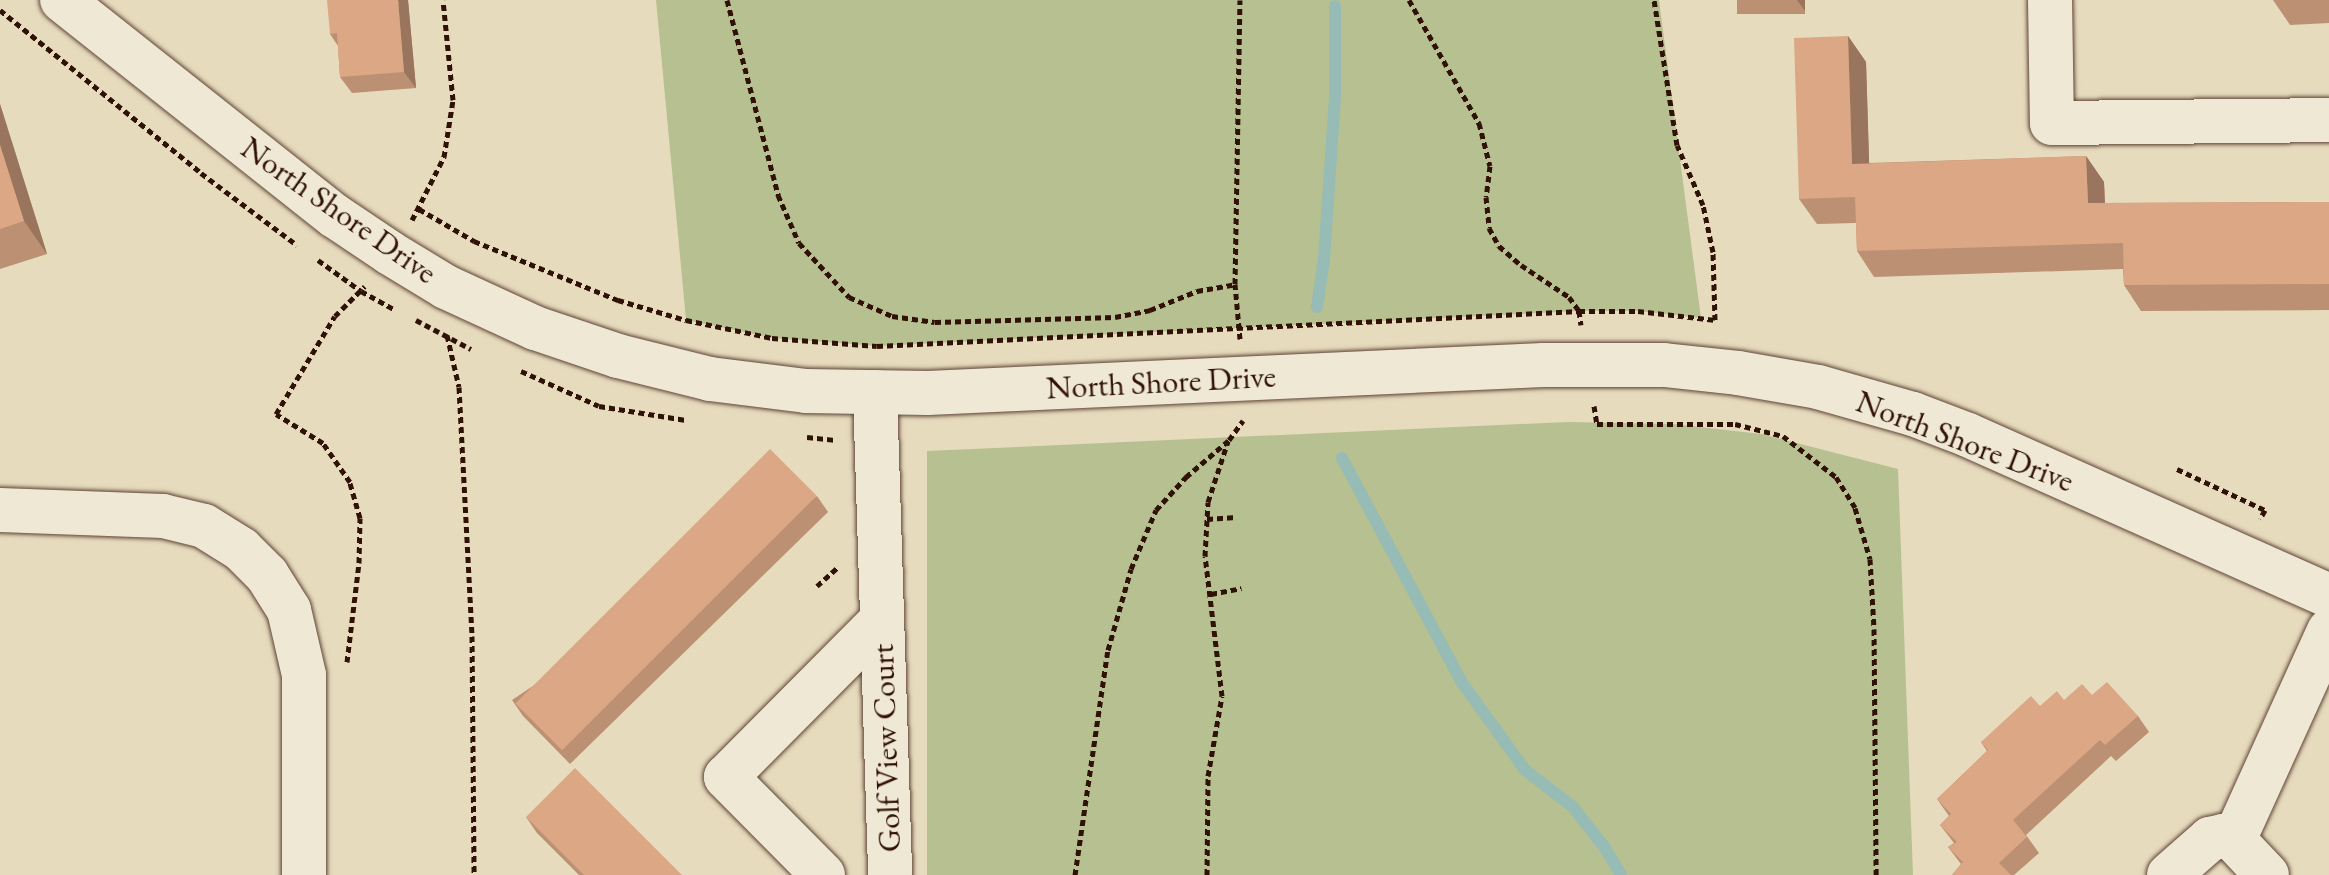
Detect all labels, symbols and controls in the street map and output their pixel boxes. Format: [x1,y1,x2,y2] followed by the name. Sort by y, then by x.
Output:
[234,128,444,292] street label: North Shore Drive
[1045,357,1277,407] street label: North Shore Drive
[1851,382,2079,500] street label: North Shore Drive
[863,643,909,853] street label: Golf View Court

